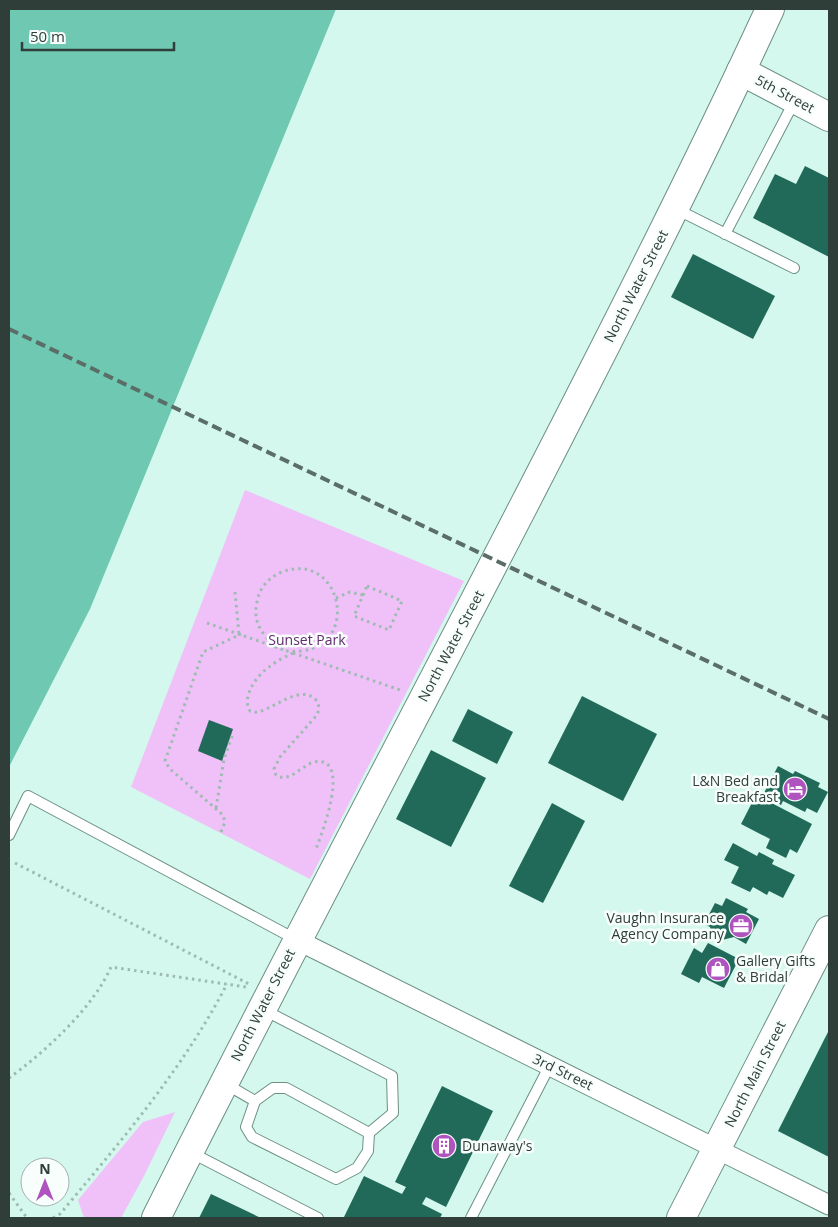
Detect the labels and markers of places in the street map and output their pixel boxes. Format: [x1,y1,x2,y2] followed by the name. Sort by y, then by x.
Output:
[692,771,778,806] place label: L&N Bed and Breakfast
[782,776,808,802] hotel icon: L&N Bed and Breakfast
[606,908,725,943] place label: Vaughn Insurance Agency Company
[728,913,754,939] office icon: Vaughn Insurance Agency Company
[736,951,816,986] place label: Gallery Gifts & Bridal
[705,956,731,982] shop icon: Gallery Gifts & Bridal
[431,1133,457,1159] building icon: Dunaway's
[462,1136,533,1155] place label: Dunaway's

